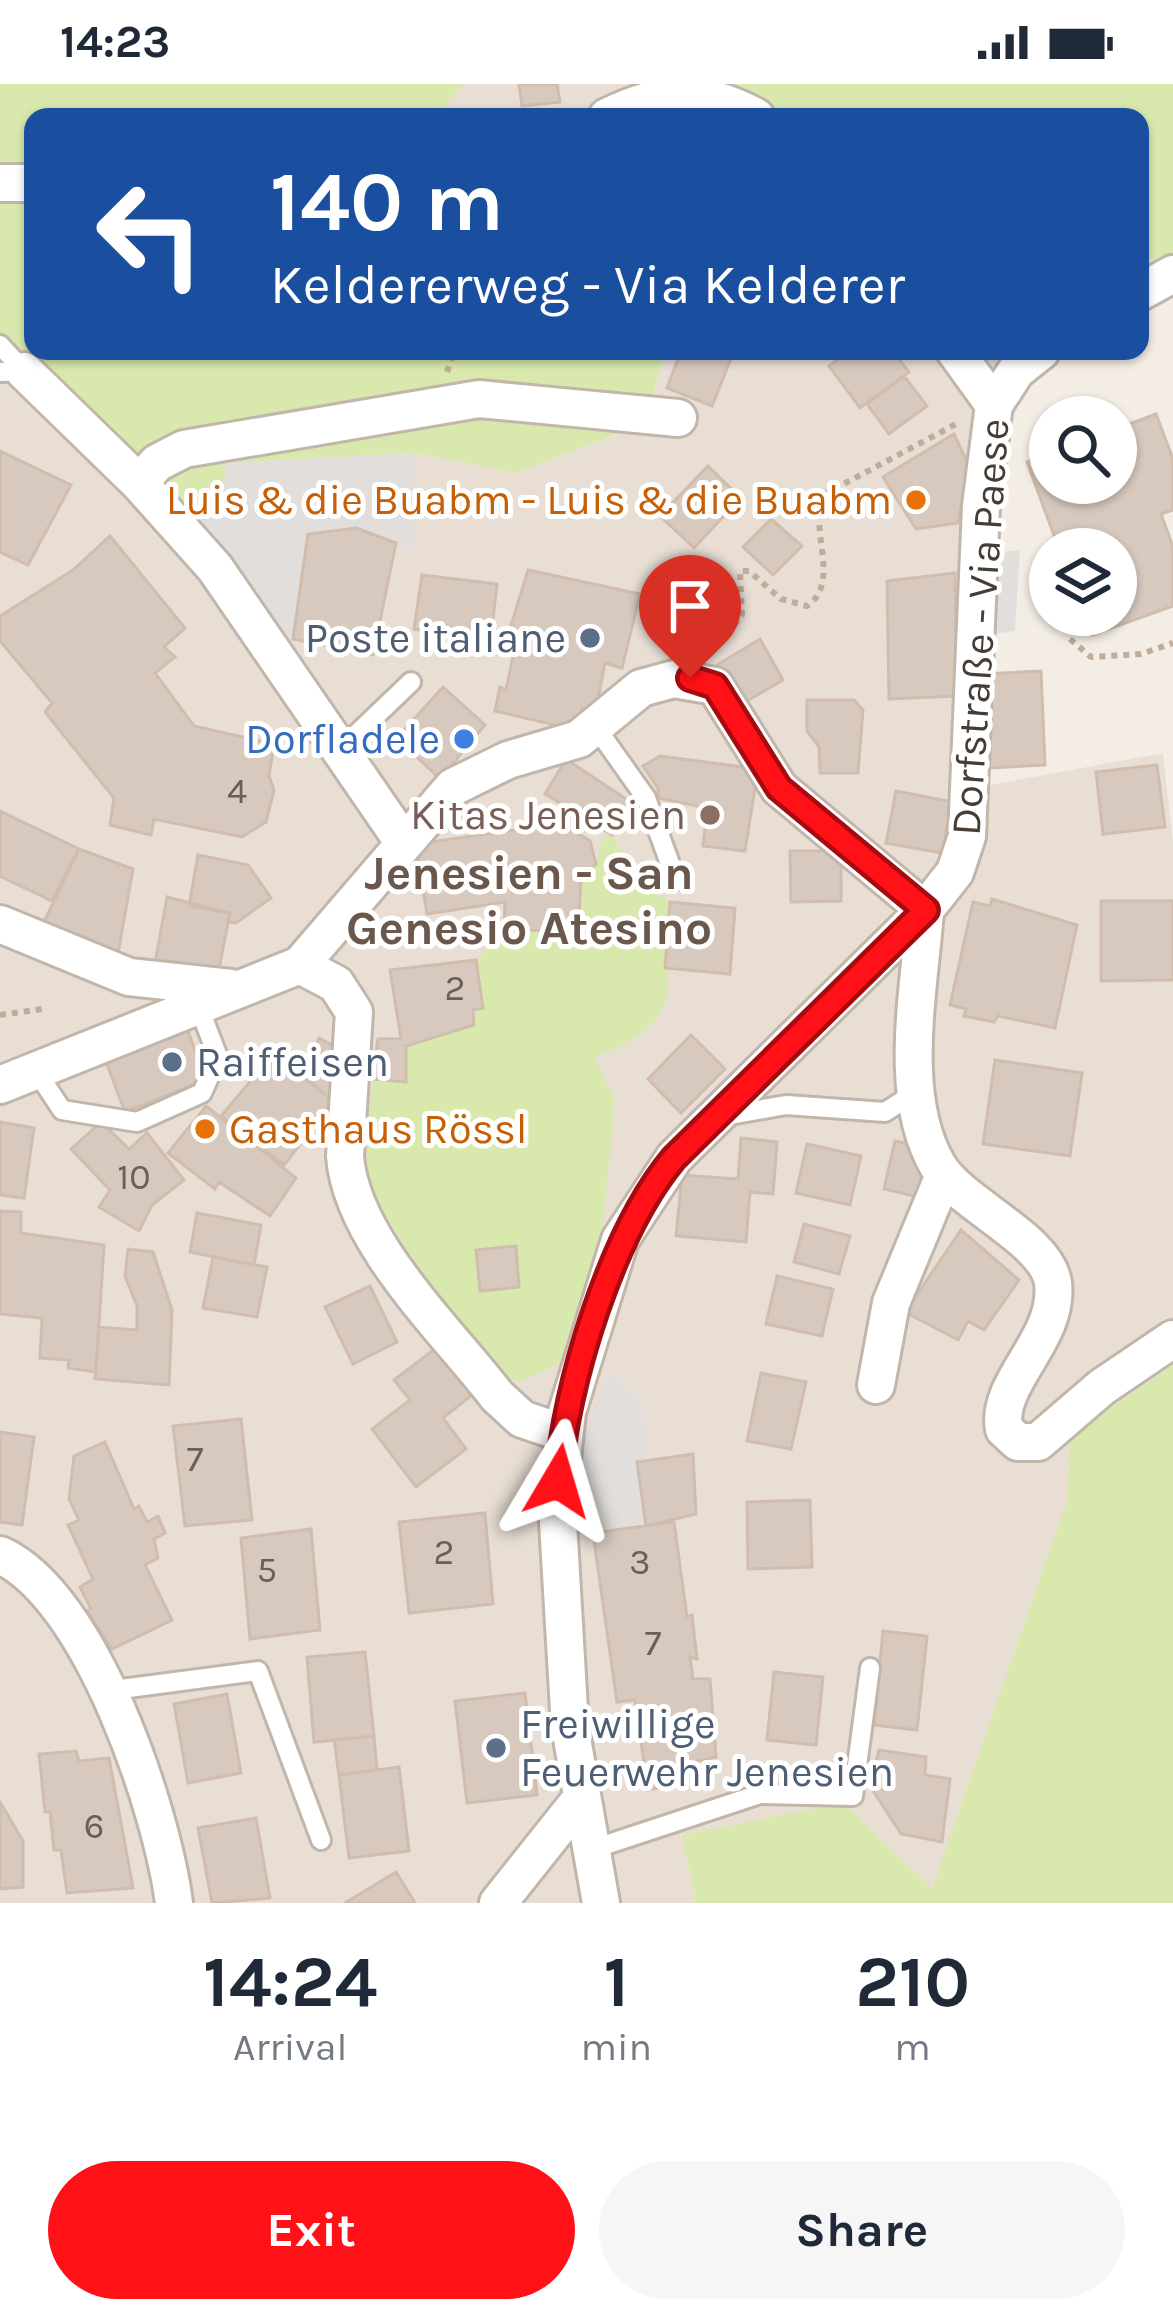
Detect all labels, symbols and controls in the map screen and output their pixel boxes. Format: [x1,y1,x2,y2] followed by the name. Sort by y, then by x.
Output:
[60,16,170,68] text: 14:23
[270,153,504,251] text: 140 m
[72,156,228,312] icon: left
[270,253,905,317] text: Keldererweg - Via Kelderer
[1029,396,1137,636] map controls
[1029,396,1137,504] button: search
[940,417,1020,837] street label: Dorfstraße - Via Paese
[166,475,892,525] place label: Luis & die Buabm - Luis & die Buabm
[903,487,929,513] marker: Luis & die Buabm - Luis & die Buabm
[1029,528,1137,636] button: layers
[639,555,741,678] pin
[657,573,723,639] icon: arrive
[305,613,566,663] place label: Poste italiane
[577,625,603,651] marker: Poste italiane
[245,714,440,764] place label: Dorfladele
[451,726,477,752] marker: Dorfladele
[227,770,247,812] house number: 4
[410,790,686,840] place label: Kitas Jenesien
[697,802,723,828] marker: Kitas Jenesien
[346,845,712,956] district label: Jenesien - San Genesio Atesino
[445,967,465,1009] house number: 2
[196,1037,389,1087] place label: Raiffeisen
[159,1049,185,1075] marker: Raiffeisen
[229,1104,528,1154] place label: Gasthaus Rössl
[192,1116,218,1142] marker: Gasthaus Rössl
[117,1156,151,1198] house number: 10
[495,1418,621,1544] position arrow
[187,1438,204,1480] house number: 7
[434,1531,454,1573] house number: 2
[629,1541,651,1583] house number: 3
[257,1549,277,1591] house number: 5
[645,1622,662,1664] house number: 7
[520,1699,894,1797] place label: Freiwillige Feuerwehr Jenesien
[483,1735,509,1761] marker: Freiwillige Feuerwehr Jenesien
[84,1805,104,1847] house number: 6
[203,1940,377,2024] text: 14:24
[603,1940,629,2024] text: 1
[855,1940,970,2024] text: 210
[233,2024,347,2070] text: Arrival
[580,2024,652,2070] text: min
[894,2024,931,2070] text: m
[48,2161,575,2299] button: Exit
[599,2161,1125,2299] button: Share

